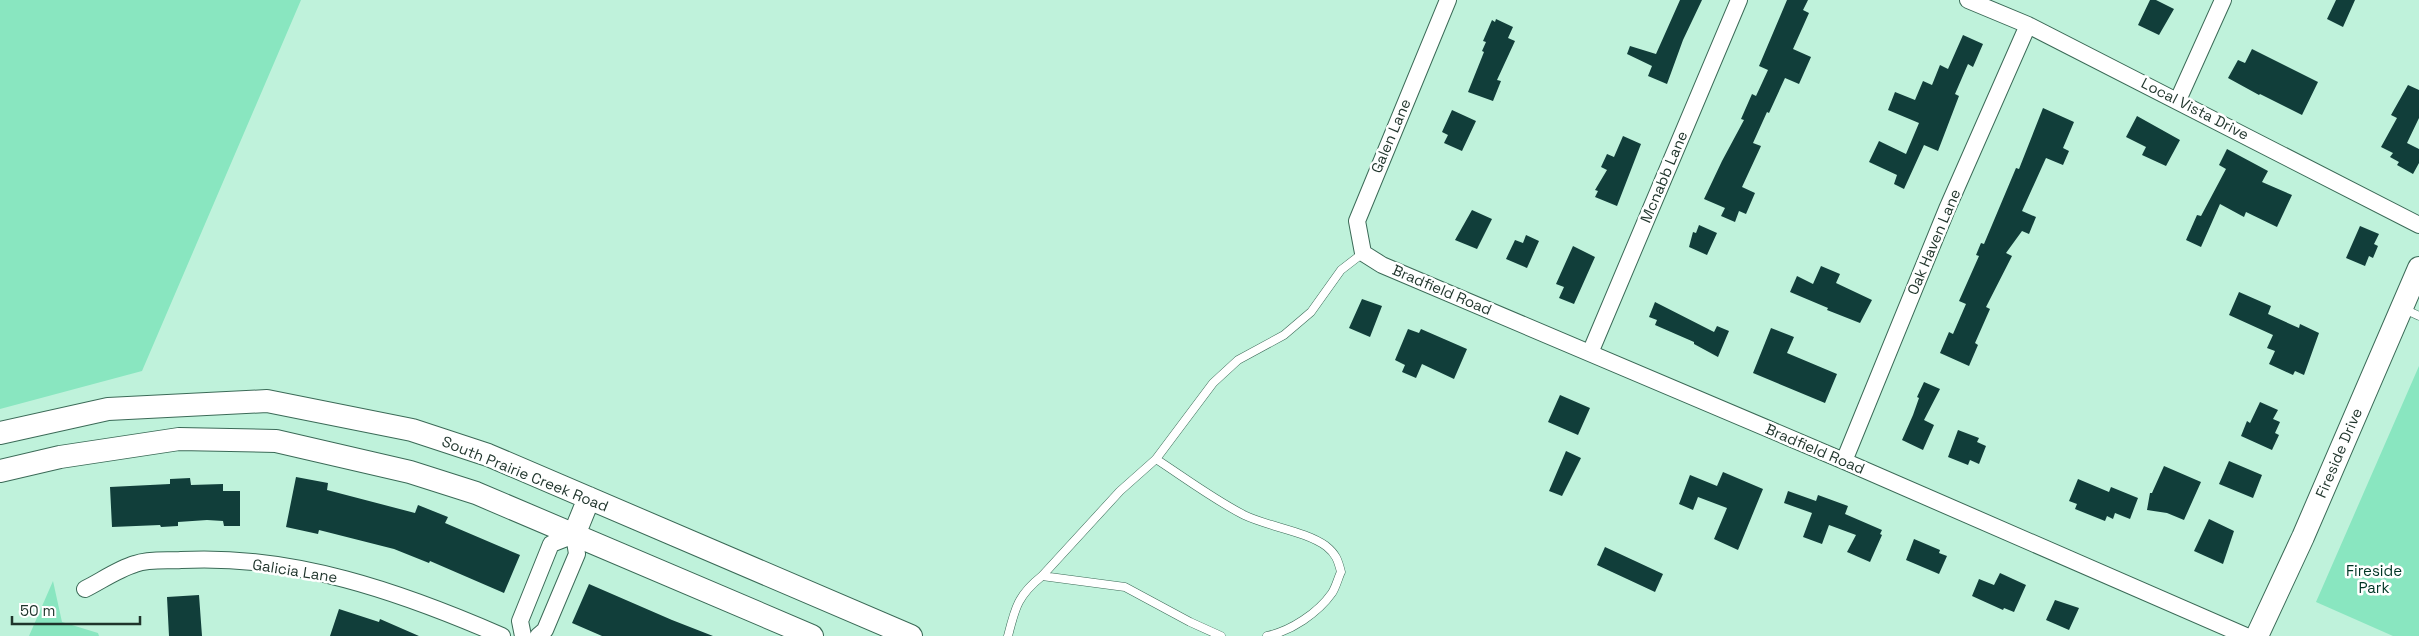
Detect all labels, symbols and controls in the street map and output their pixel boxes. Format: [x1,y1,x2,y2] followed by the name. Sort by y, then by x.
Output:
[2138,73,2252,144] street label: Local Vista Drive
[1366,96,1415,176] street label: Galen Lane
[1636,128,1691,226] street label: Mcnabb Lane
[1903,186,1964,298] street label: Oak Haven Lane
[1390,260,1495,319] street label: Bradfield Road
[2311,405,2366,501] street label: Fireside Drive
[1763,419,1868,478] street label: Bradfield Road
[439,431,611,516] street label: South Prairie Creek Road
[251,554,339,587] street label: Galicia Lane
[2346,561,2402,597] park label: Fireside Park
[12,594,140,626] scale bar
[20,601,55,620] text: 50 m

